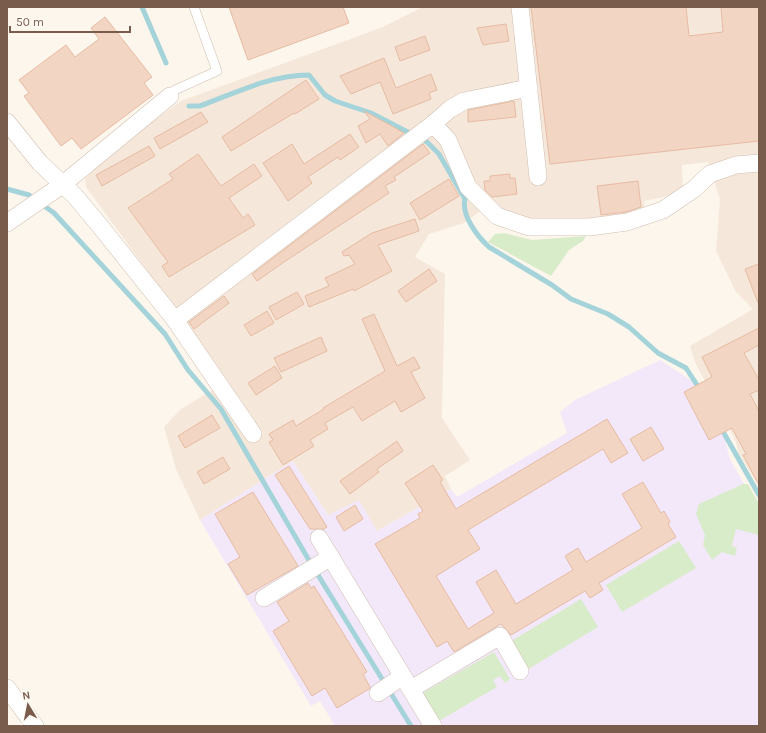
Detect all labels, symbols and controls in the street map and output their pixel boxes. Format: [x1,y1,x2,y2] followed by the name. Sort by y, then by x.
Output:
[10,8,130,34] scale bar
[16,15,44,29] text: 50 m
[8,685,48,725] north arrow
[21,689,31,703] text: N

